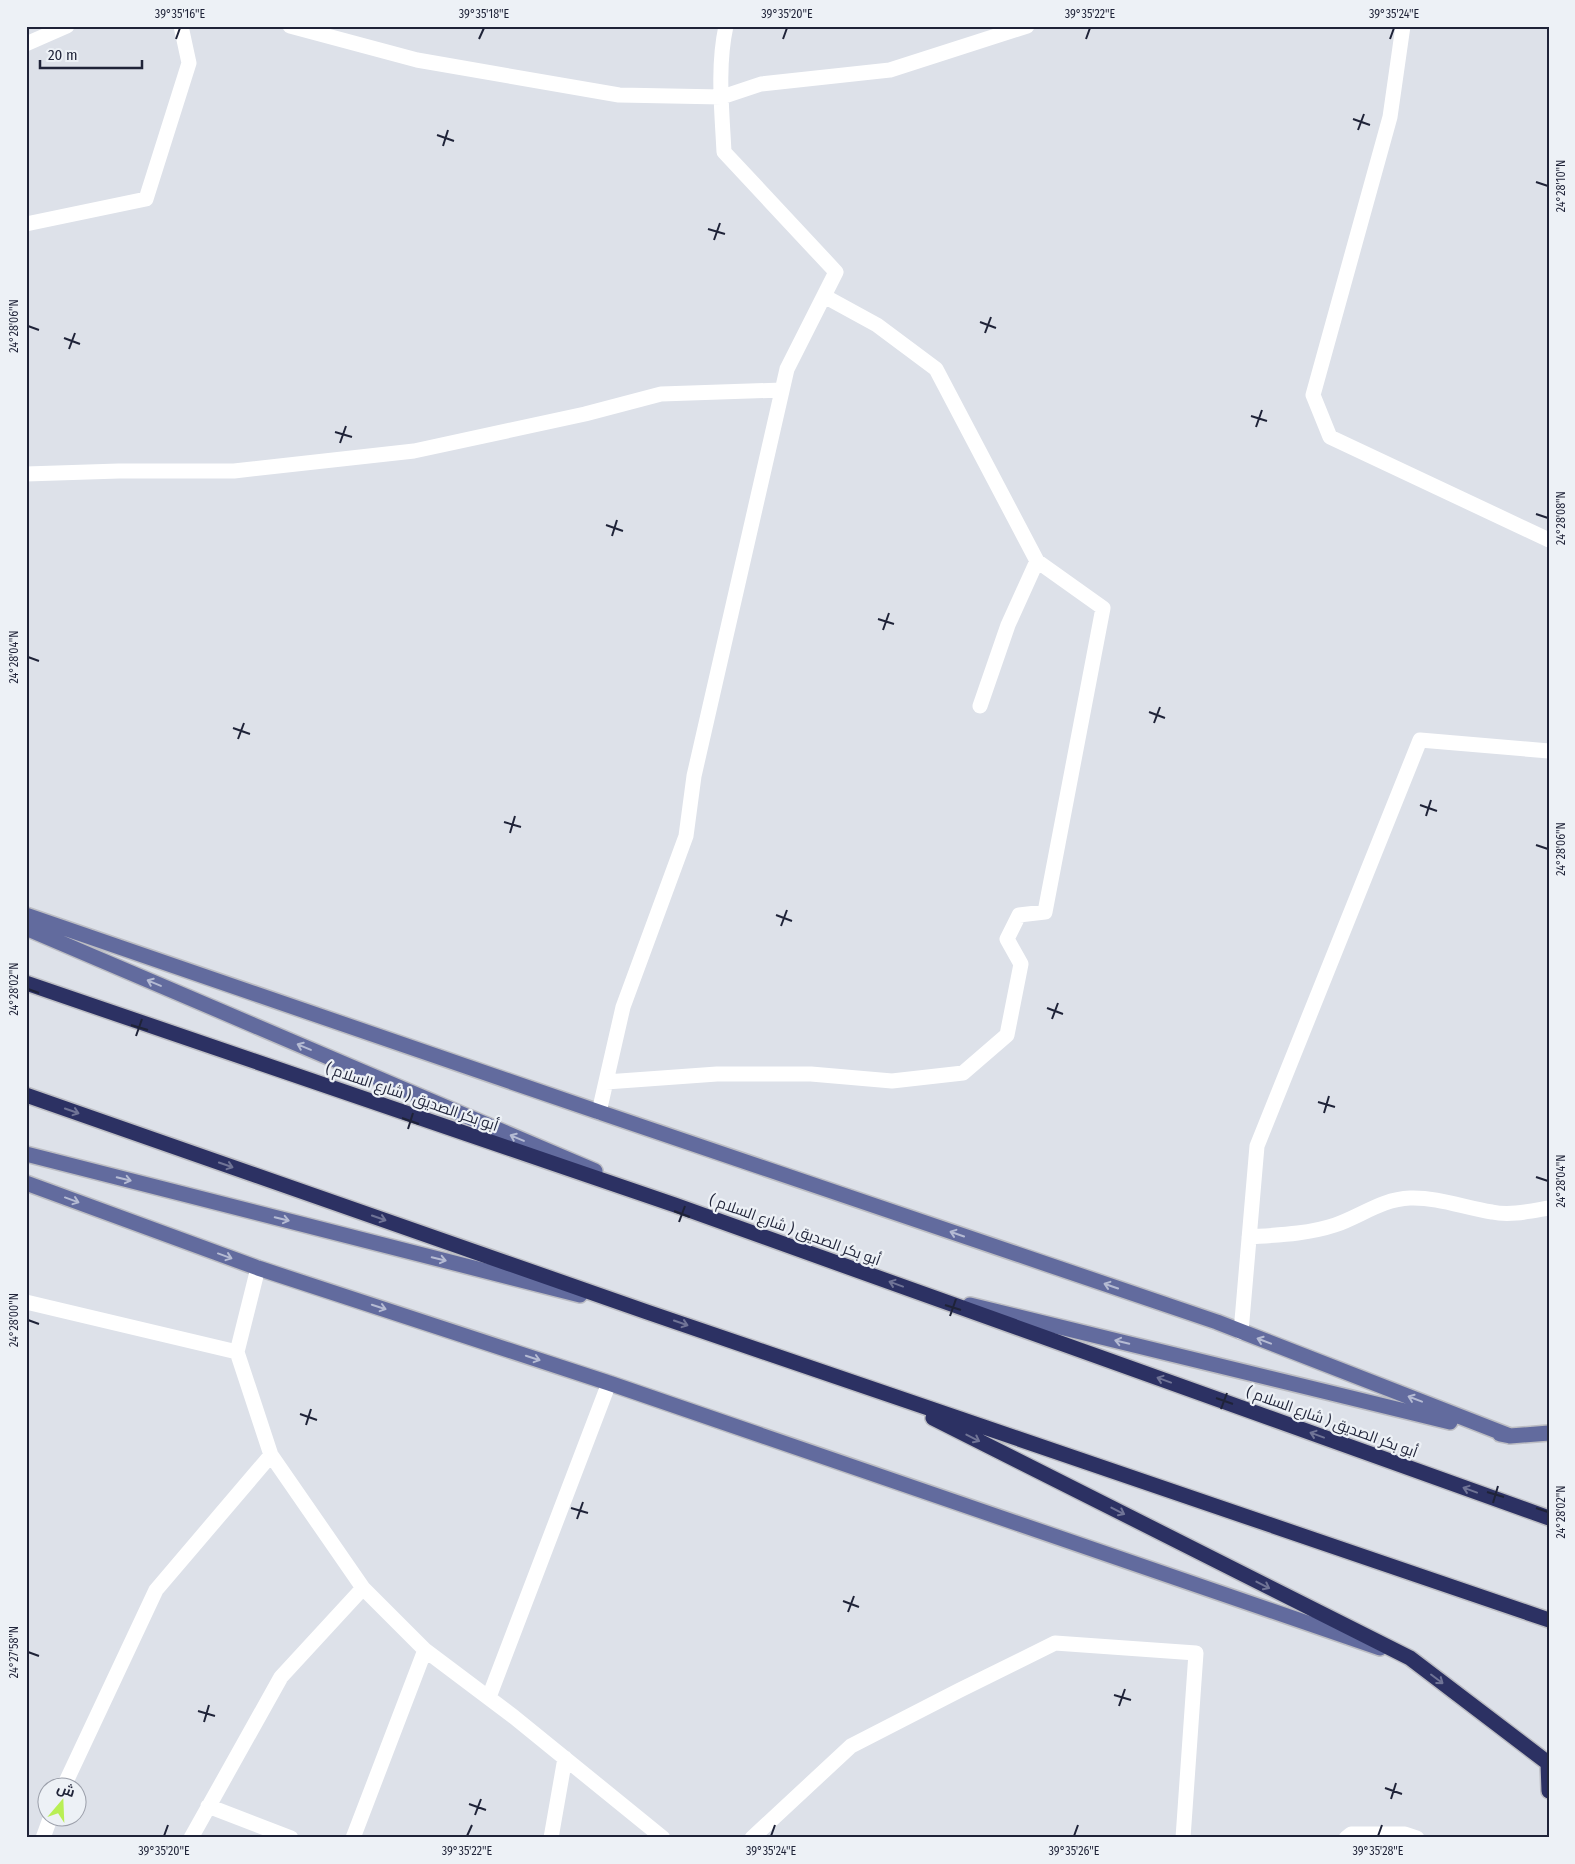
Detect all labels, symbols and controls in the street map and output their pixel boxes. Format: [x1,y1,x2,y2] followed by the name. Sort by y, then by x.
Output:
[155,7,206,21] text: 39°35'16"E
[459,7,510,21] text: 39°35'18"E
[761,7,813,21] text: 39°35'20"E
[1065,7,1116,21] text: 39°35'22"E
[1369,7,1419,21] text: 39°35'24"E
[40,38,142,70] scale bar
[48,46,78,64] text: 20 m
[1554,160,1568,212] text: 24°28'10"N
[7,299,21,353] text: 24°28'06"N
[1554,491,1568,545] text: 24°28'08"N
[7,630,21,684] text: 24°28'04"N
[1554,822,1568,876] text: 24°28'06"N
[7,962,21,1016] text: 24°28'02"N
[147,977,162,987] one-way arrow
[297,1041,312,1051] one-way arrow
[323,1058,501,1137] street label: ( شارع السلام ) أبو بكر الصديق
[64,1107,80,1116] one-way arrow
[510,1133,525,1142] one-way arrow
[1554,1154,1568,1208] text: 24°28'04"N
[217,1160,233,1170] one-way arrow
[116,1175,132,1184] one-way arrow
[706,1190,884,1271] street label: ( شارع السلام ) أبو بكر الصديق
[64,1196,79,1205] one-way arrow
[371,1214,386,1223] one-way arrow
[273,1215,289,1224] one-way arrow
[950,1229,965,1238] one-way arrow
[216,1252,232,1261] one-way arrow
[431,1255,447,1264] one-way arrow
[888,1279,904,1288] one-way arrow
[1103,1281,1119,1290] one-way arrow
[7,1293,21,1347] text: 24°28'00"N
[370,1303,386,1313] one-way arrow
[673,1319,689,1329] one-way arrow
[1257,1335,1272,1345] one-way arrow
[1115,1337,1131,1346] one-way arrow
[525,1354,540,1363] one-way arrow
[1157,1375,1172,1384] one-way arrow
[1243,1382,1421,1463] street label: ( شارع السلام ) أبو بكر الصديق
[1408,1394,1423,1404] one-way arrow
[1310,1430,1325,1439] one-way arrow
[965,1434,980,1443] one-way arrow
[1463,1485,1478,1494] one-way arrow
[1554,1485,1568,1539] text: 24°28'02"N
[1110,1507,1125,1516] one-way arrow
[1256,1580,1271,1590] one-way arrow
[7,1626,21,1678] text: 24°27'58"N
[1430,1673,1443,1684] one-way arrow
[38,1776,88,1826] north arrow
[55,1779,77,1801] text: ش
[138,1844,190,1858] text: 39°35'20"E
[442,1844,493,1858] text: 39°35'22"E
[746,1844,796,1858] text: 39°35'24"E
[1049,1844,1100,1858] text: 39°35'26"E
[1352,1844,1404,1858] text: 39°35'28"E

